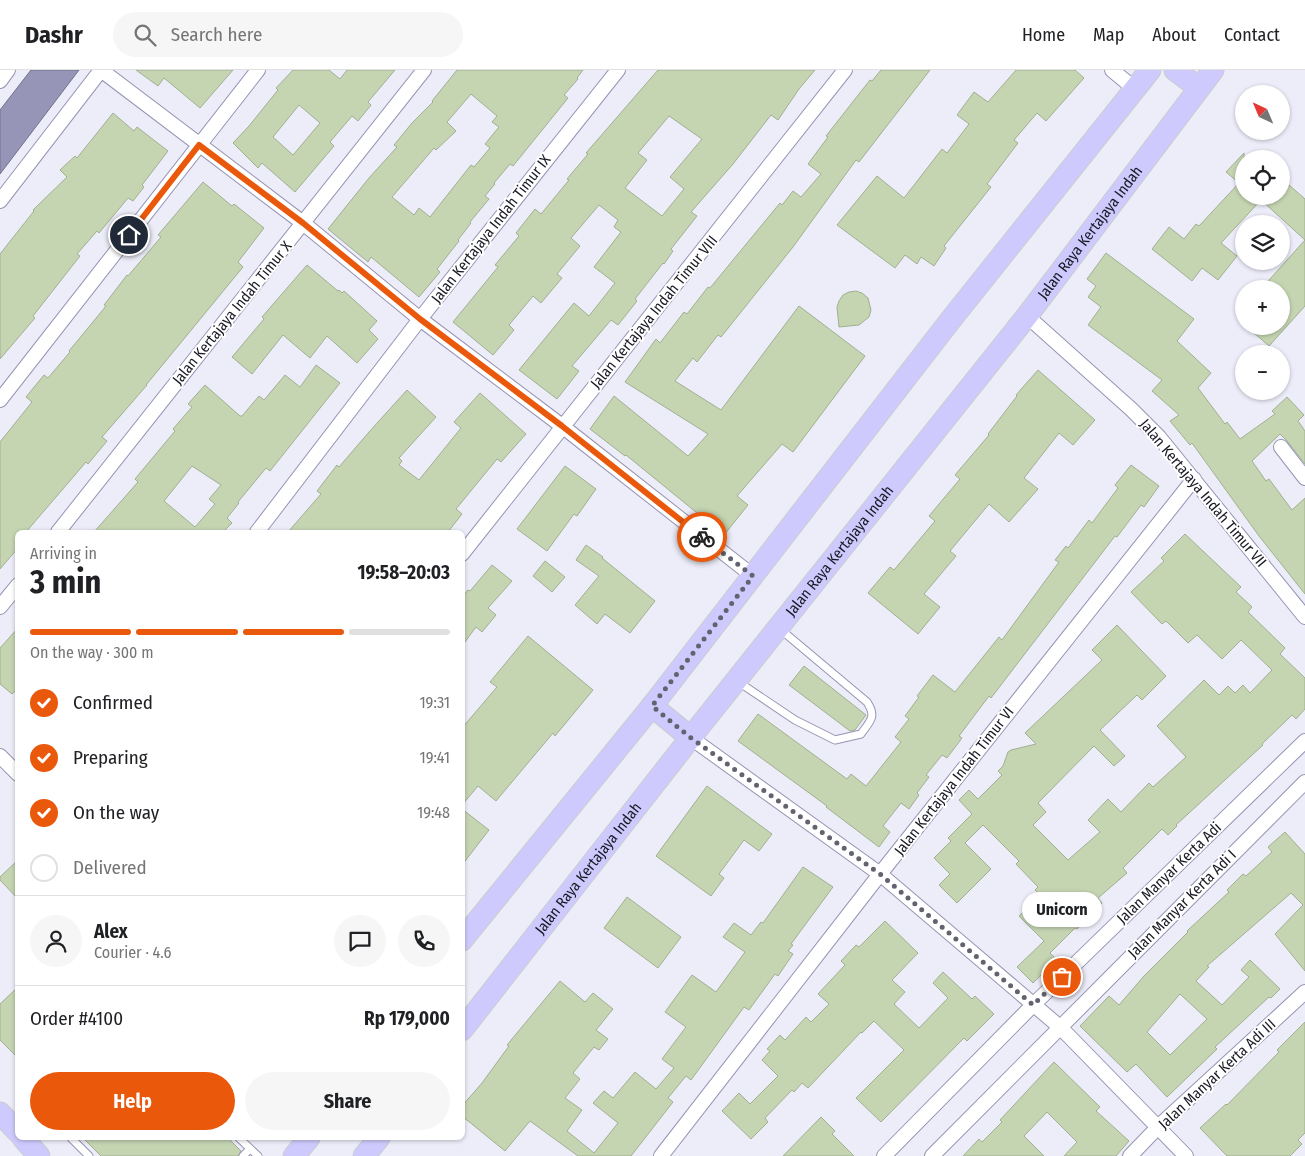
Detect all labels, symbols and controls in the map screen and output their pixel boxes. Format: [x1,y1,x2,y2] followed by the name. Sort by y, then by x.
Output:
[113,12,463,57] search box
[25,21,83,49] text: Dashr
[131,21,159,49] icon: search
[171,23,262,46] text: Search here
[1022,24,1065,46] text: Home
[1093,24,1124,46] text: Map
[1152,24,1196,46] text: About
[1224,24,1280,46] text: Contact
[1235,85,1290,140] north arrow
[1235,85,1290,400] map controls
[1235,150,1290,205] button: locate
[427,151,555,307] street label: Jalan Kertajaya Indah Timur IX
[1034,162,1146,303] street label: Jalan Raya Kertajaya Indah
[108,214,150,256] pin
[1235,215,1290,270] button: layers
[115,221,143,249] icon: home
[587,232,721,392] street label: Jalan Kertajaya Indah Timur VIII
[169,237,296,388] street label: Jalan Kertajaya Indah Timur X
[1235,280,1290,335] button: +
[1235,345,1290,400] button: −
[1136,415,1270,571] street label: Jalan Kertajaya Indah Timur VII
[782,482,897,620] street label: Jalan Raya Kertajaya Indah
[677,512,727,562] courier
[688,523,716,551] icon: bike
[30,544,97,563] text: Arriving in
[357,561,450,584] text: 19:58–20:03
[30,563,101,601] text: 3 min
[30,643,153,662] text: On the way · 300 m
[30,689,58,717] icon: check
[73,691,153,714] text: Confirmed
[419,693,450,712] text: 19:31
[890,703,1018,859] street label: Jalan Kertajaya Indah Timur VI
[30,744,58,772] icon: check
[73,746,148,769] text: Preparing
[420,748,450,767] text: 19:41
[30,799,58,827] icon: check
[531,799,645,938] street label: Jalan Raya Kertajaya Indah
[73,801,159,824] text: On the way
[417,803,450,822] text: 19:48
[1113,819,1225,927] street label: Jalan Manyar Kerta Adi
[1124,846,1240,962] street label: Jalan Manyar Kerta Adi I
[73,856,147,879] text: Delivered
[1022,892,1102,927] callout: Unicorn
[1036,900,1088,919] text: Unicorn
[30,915,82,967] button: person
[334,915,386,967] button: chat
[398,915,450,967] button: phone
[94,920,128,943] text: Alex
[94,943,172,962] text: Courier · 4.6
[1041,956,1083,998] pin
[1048,963,1076,991] icon: bag
[30,1007,123,1030] text: Order #4100
[364,1007,450,1030] text: Rp 179,000
[1155,1015,1279,1133] street label: Jalan Manyar Kerta Adi III
[30,1072,235,1130] button: Help
[245,1072,450,1130] button: Share

